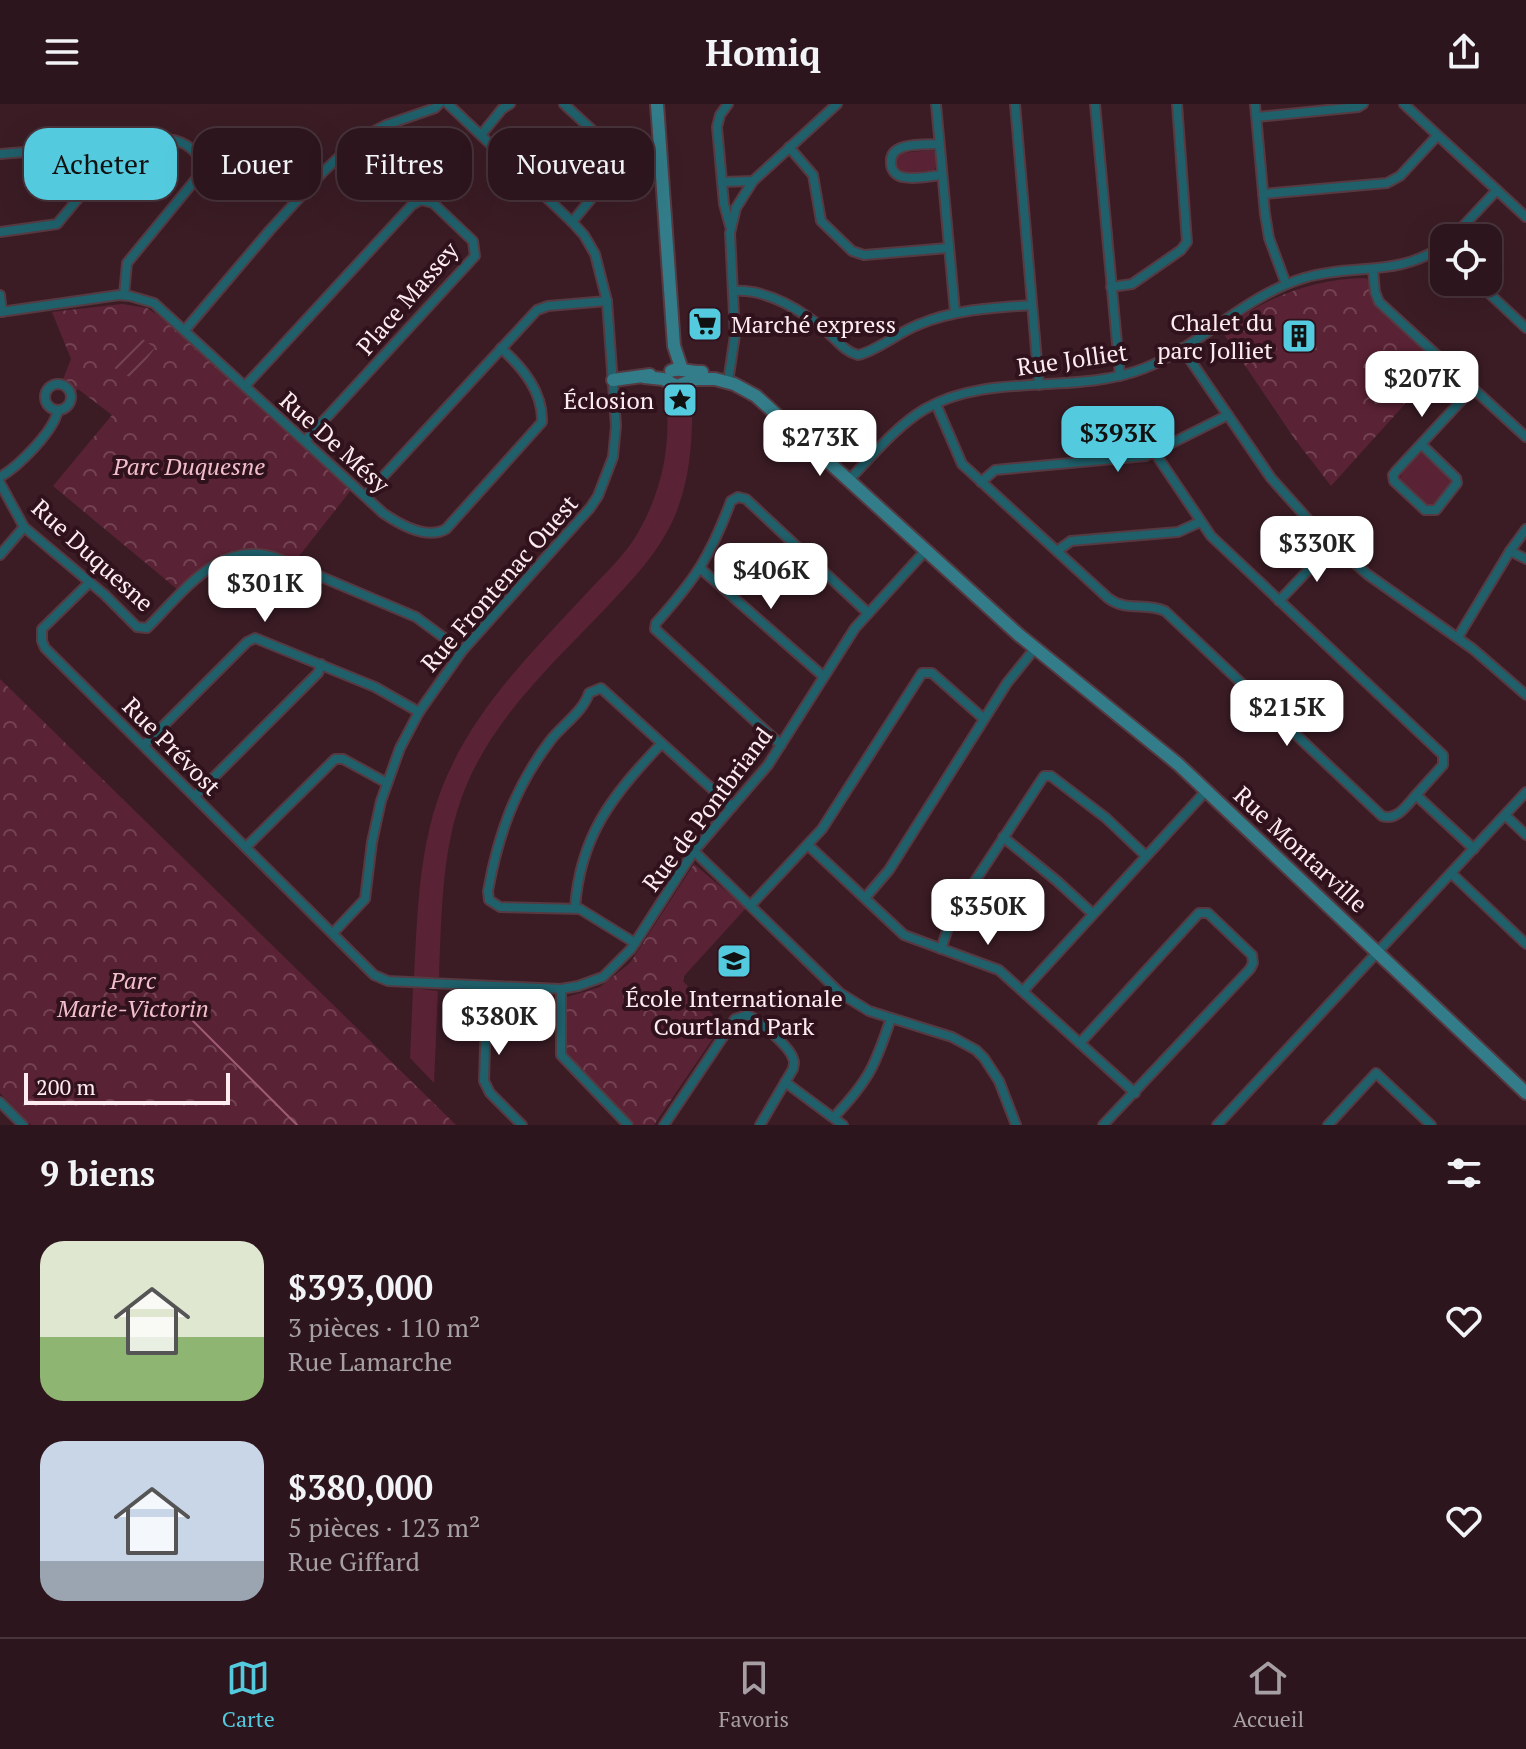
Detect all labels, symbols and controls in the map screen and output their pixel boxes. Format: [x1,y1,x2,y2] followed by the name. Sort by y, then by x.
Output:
[705,29,821,76] text: Homiq
[40,30,84,74] icon: menu
[1442,30,1486,74] icon: share
[24,128,177,200] chip: Acheter
[193,128,321,200] chip: Louer
[337,128,472,200] chip: Filtres
[488,128,654,200] chip: Nouveau
[1430,224,1502,296] map controls
[1430,224,1502,296] button: locate
[349,234,466,361] street label: Place Massey
[686,305,724,343] supermarket icon: Marché express
[1157,306,1273,366] place label: Chalet du parc Jolliet
[731,308,896,340] place label: Marché express
[1280,317,1318,355] building icon: Chalet du parc Jolliet
[1015,335,1129,383] street label: Rue Jolliet
[1366,351,1478,419] pin: $207K
[1383,360,1461,394] text: $207K
[661,381,699,419] place icon: Éclosion
[273,384,397,500] street label: Rue De Mésy
[563,384,654,416] place label: Éclosion
[1062,406,1174,474] pin: $393K
[764,410,876,478] pin: $273K
[1079,415,1157,449] text: $393K
[781,419,859,453] text: $273K
[112,450,265,482] park label: Parc Duquesne
[413,488,585,678] street label: Rue Frontenac Ouest
[25,492,161,618] street label: Rue Duquesne
[1261,516,1373,584] pin: $330K
[1278,525,1356,559] text: $330K
[715,543,827,611] pin: $406K
[732,552,810,586] text: $406K
[209,556,321,624] pin: $301K
[226,565,304,599] text: $301K
[1231,680,1343,748] pin: $215K
[1248,689,1326,723] text: $215K
[116,690,228,802] street label: Rue Prévost
[635,721,779,897] street label: Rue de Pontbriand
[1227,779,1375,919] street label: Rue Montarville
[932,879,1044,947] pin: $350K
[949,888,1027,922] text: $350K
[715,942,753,980] school or university icon: École Internationale Courtland Park
[56,964,209,1024] park label: Parc Marie-Victorin
[625,982,843,1042] place label: École Internationale Courtland Park
[443,989,555,1057] pin: $380K
[460,998,538,1032] text: $380K
[24,1069,230,1105] scale bar
[36,1072,96,1101] text: 200 m
[40,1151,155,1196] text: 9 biens
[1442,1151,1486,1195] icon: filters
[288,1265,433,1310] text: $393,000
[104,1273,200,1369] icon: home
[1442,1299,1486,1343] icon: heart
[288,1310,480,1344] text: 3 pièces · 110 m²
[288,1344,452,1378] text: Rue Lamarche
[288,1465,433,1510] text: $380,000
[104,1473,200,1569] icon: home
[1442,1499,1486,1543] icon: heart
[288,1510,480,1544] text: 5 pièces · 123 m²
[288,1544,420,1578] text: Rue Giffard
[222,1656,275,1733] tab: Carte
[719,1656,789,1733] tab: Favoris
[1233,1656,1304,1733] tab: Accueil

